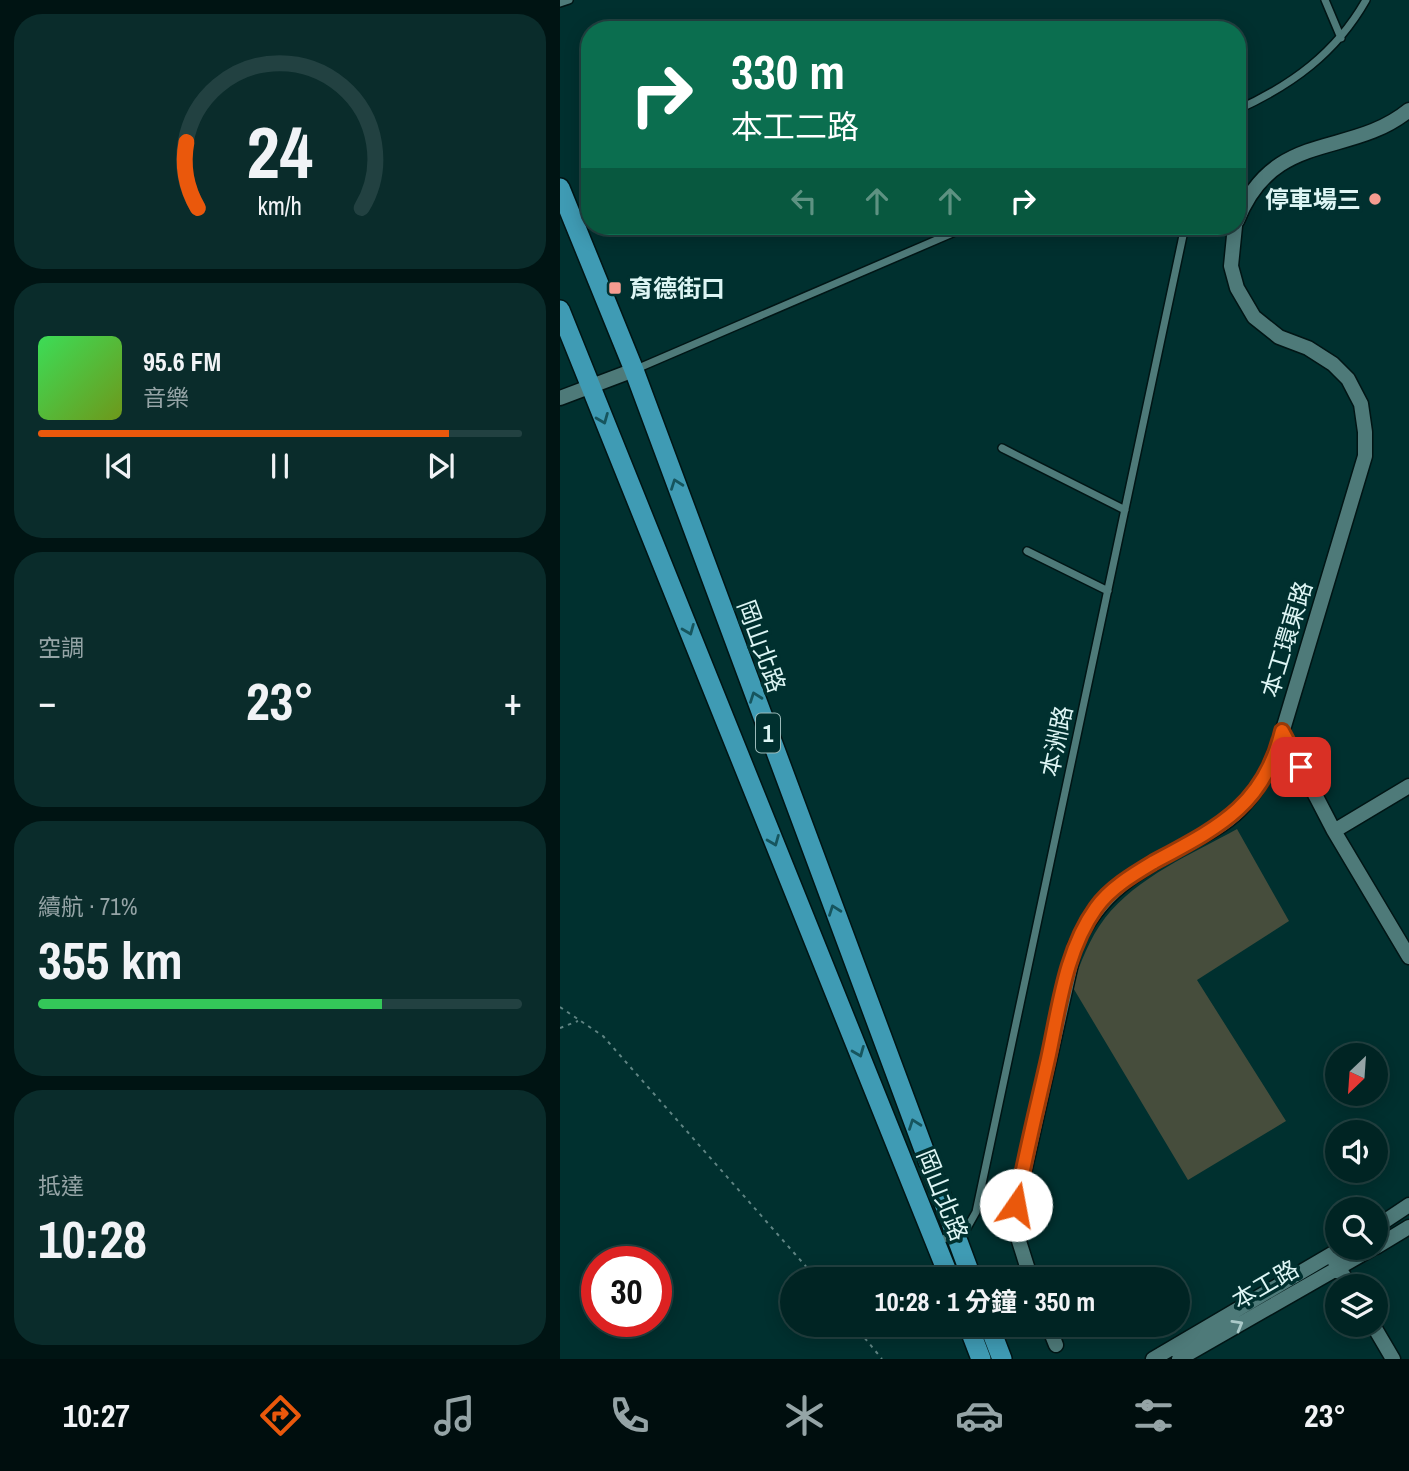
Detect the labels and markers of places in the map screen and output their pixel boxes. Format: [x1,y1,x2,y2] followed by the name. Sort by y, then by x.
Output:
[1265,183,1361,215] place label: 停車場三
[1367,191,1383,207] marker: 停車場三
[629,272,725,304] place label: 育德街口
[607,280,623,296] marker: 育德街口
[1271,737,1331,797] pin

